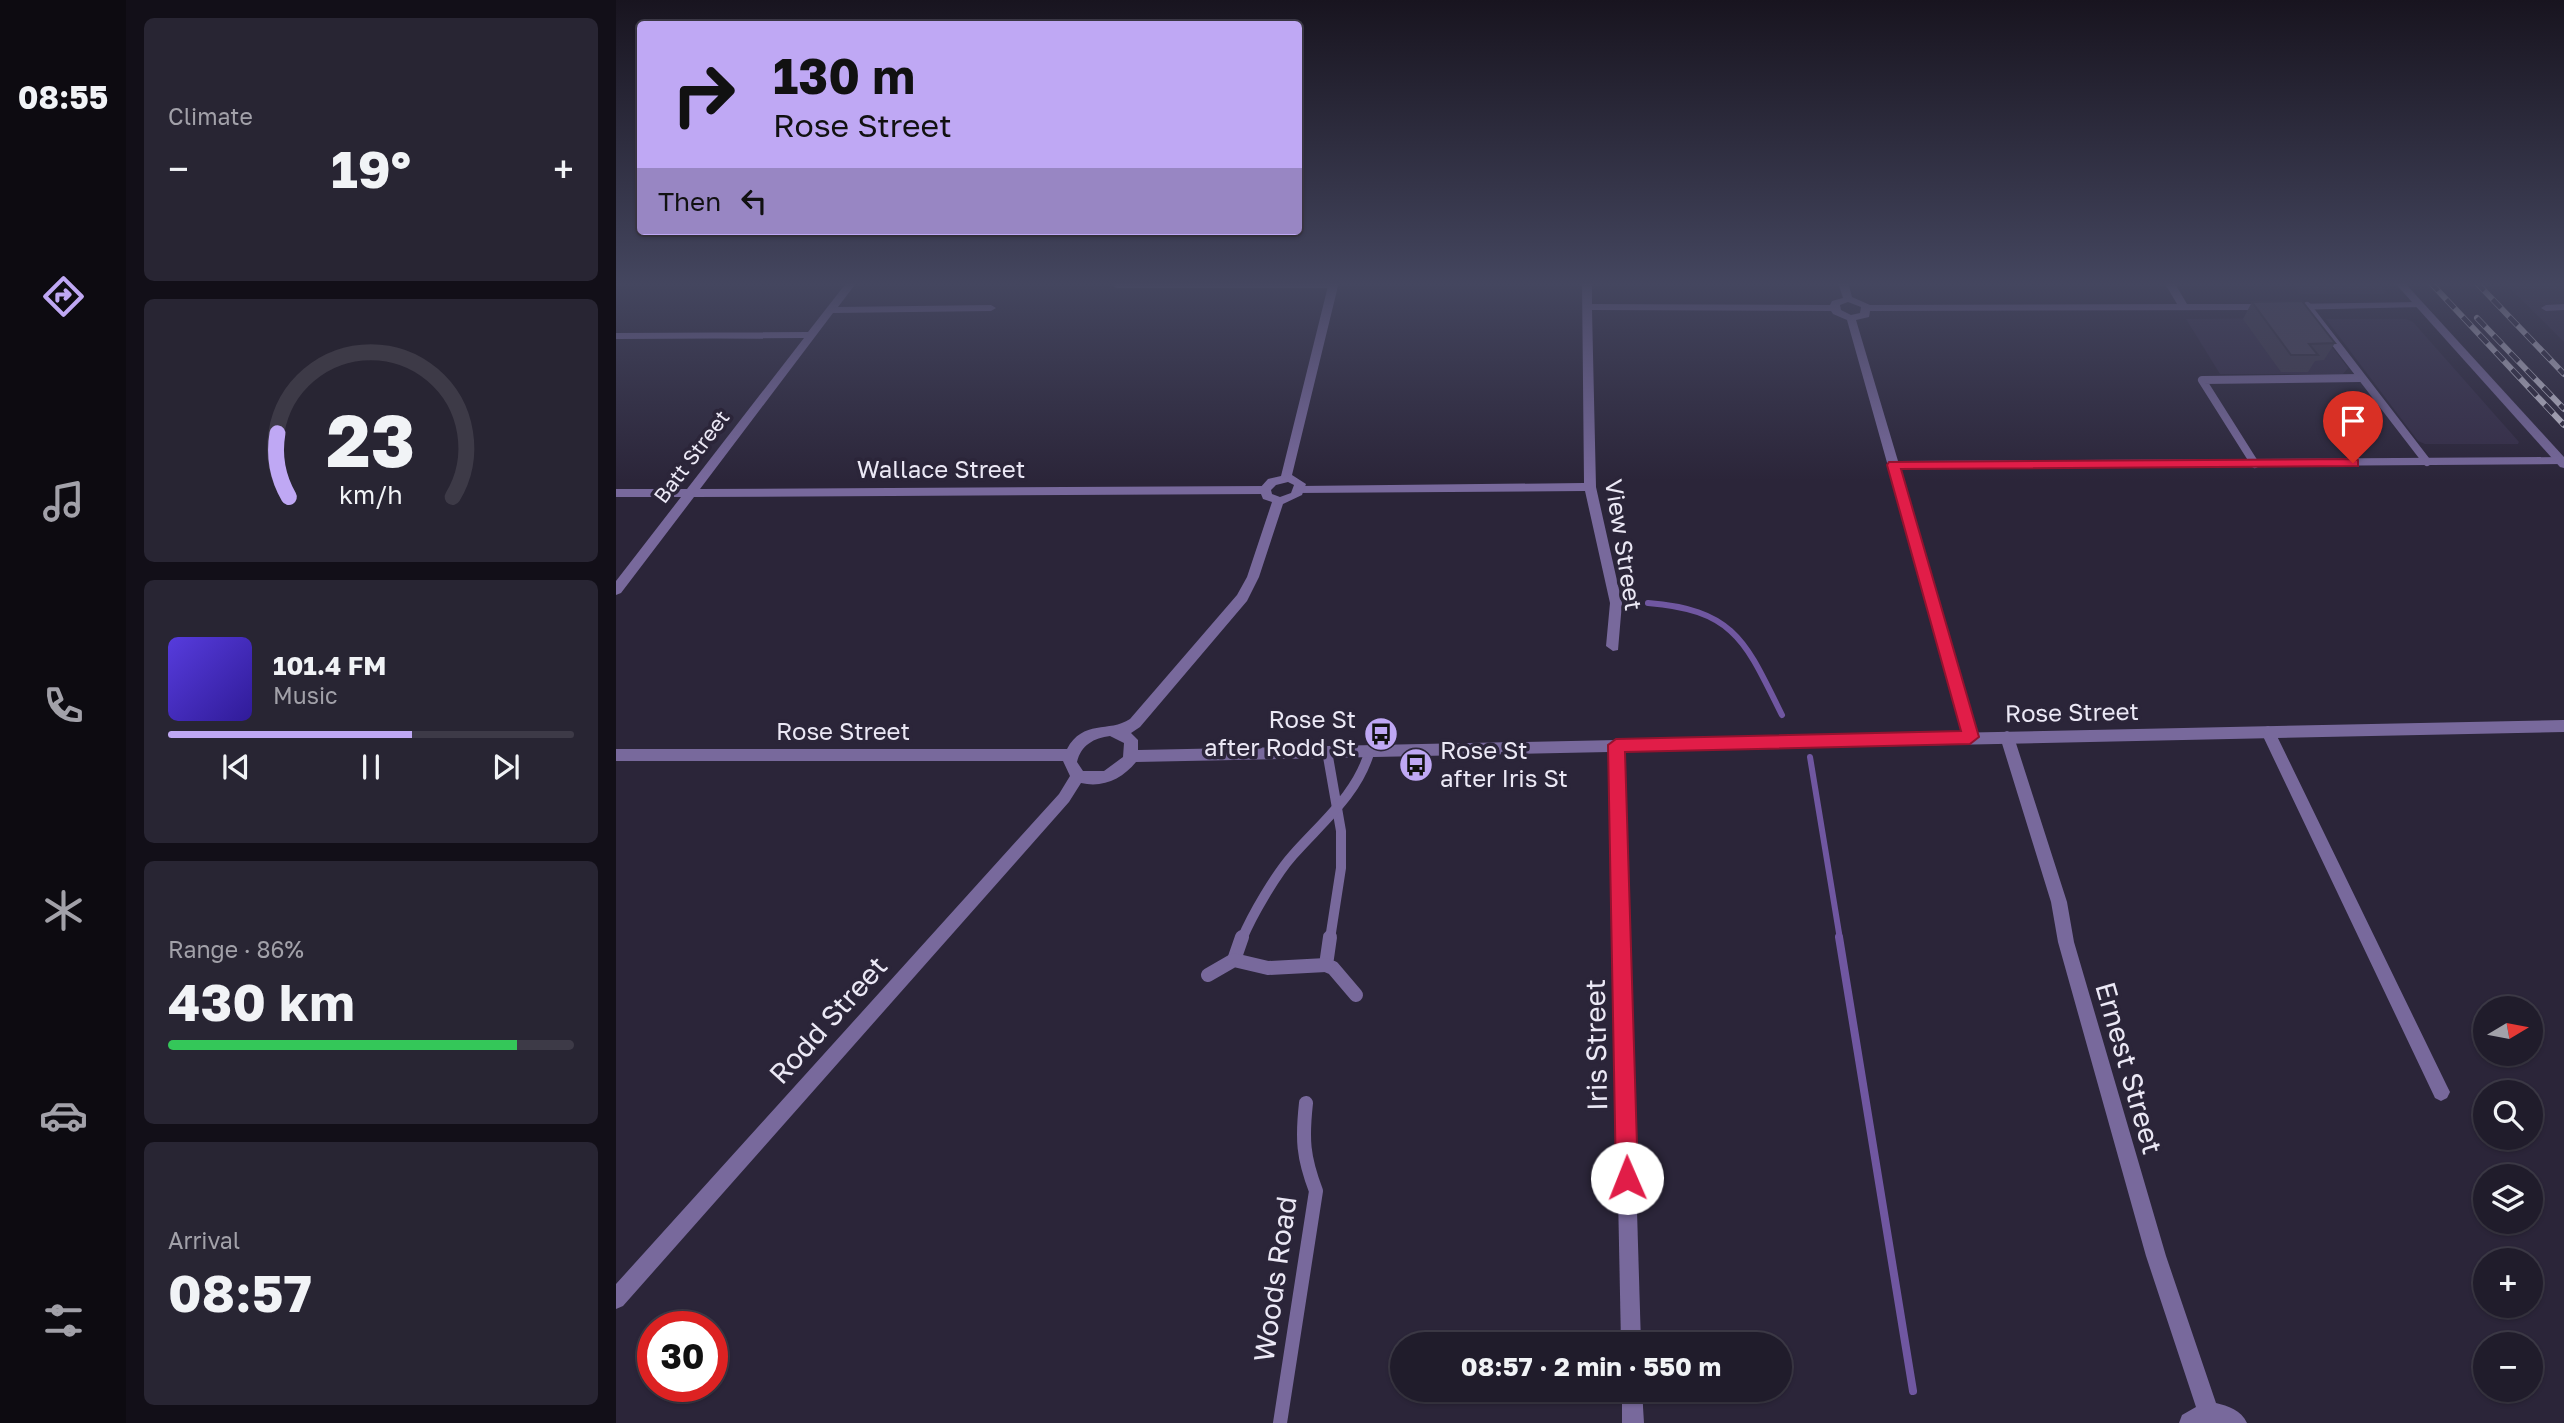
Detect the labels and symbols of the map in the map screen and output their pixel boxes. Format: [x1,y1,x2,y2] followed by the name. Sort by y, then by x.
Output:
[2323,391,2383,463] pin
[648,405,735,508] street label: Batt Street
[857,454,1025,483] street label: Wallace Street
[1600,477,1649,613] street label: View Street
[2005,696,2139,727] street label: Rose Street
[1204,704,1356,761] place label: Rose St after Rodd St
[1362,715,1400,753] bus stop icon: Rose St after Rodd St
[776,716,910,745] street label: Rose Street
[1440,735,1568,792] place label: Rose St after Iris St
[1397,746,1435,784] bus stop icon: Rose St after Iris St
[762,949,893,1090] street label: Rodd Street
[2089,978,2170,1158] street label: Ernest Street
[1578,979,1613,1111] street label: Iris Street
[2473,996,2543,1066] north arrow
[1590,1141,1664,1215] position arrow
[1247,1194,1302,1364] street label: Woods Road
[637,1311,728,1402] speed limit sign: 30

